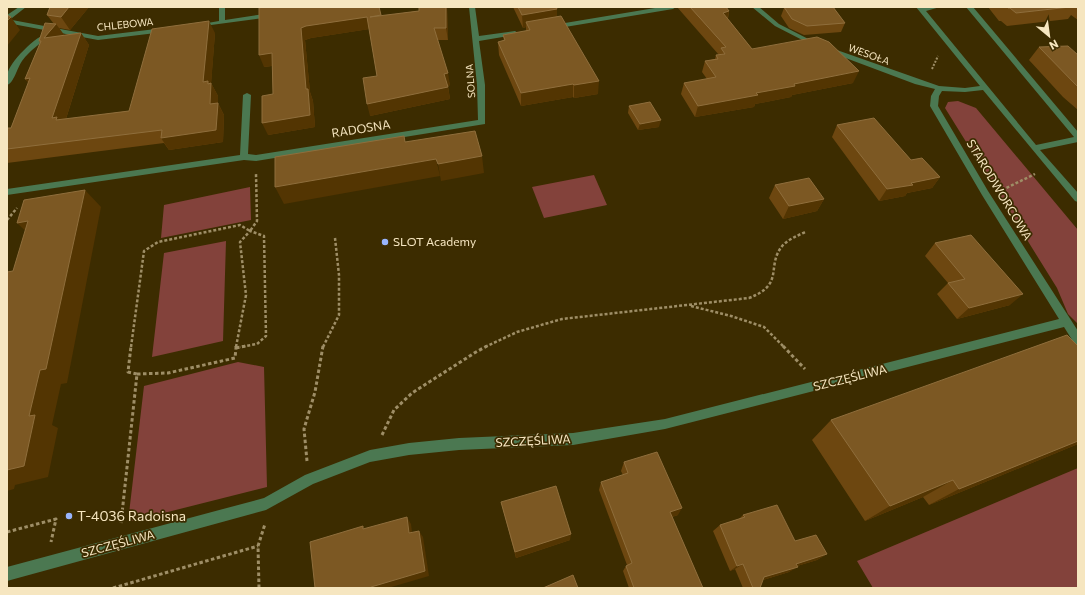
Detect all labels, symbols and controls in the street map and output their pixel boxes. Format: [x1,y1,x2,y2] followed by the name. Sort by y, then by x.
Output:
[96,15,154,33] street label: CHLEBOWA
[1029,16,1069,56] north arrow
[1047,37,1061,53] text: N
[847,41,891,67] street label: WESOŁA
[463,63,477,98] street label: SOLNA
[330,116,391,140] street label: RADOSNA
[964,137,1036,242] street label: STARODWORCOWA
[393,234,476,248] place label: SLOT Academy
[380,237,390,247] marker: SLOT Academy
[812,361,888,393] street label: SZCZĘŚLIWA
[495,431,571,449] street label: SZCZĘŚLIWA
[77,507,186,524] place label: T-4036 Radoisna
[64,511,74,521] marker: T-4036 Radoisna
[80,527,156,560] street label: SZCZĘŚLIWA

